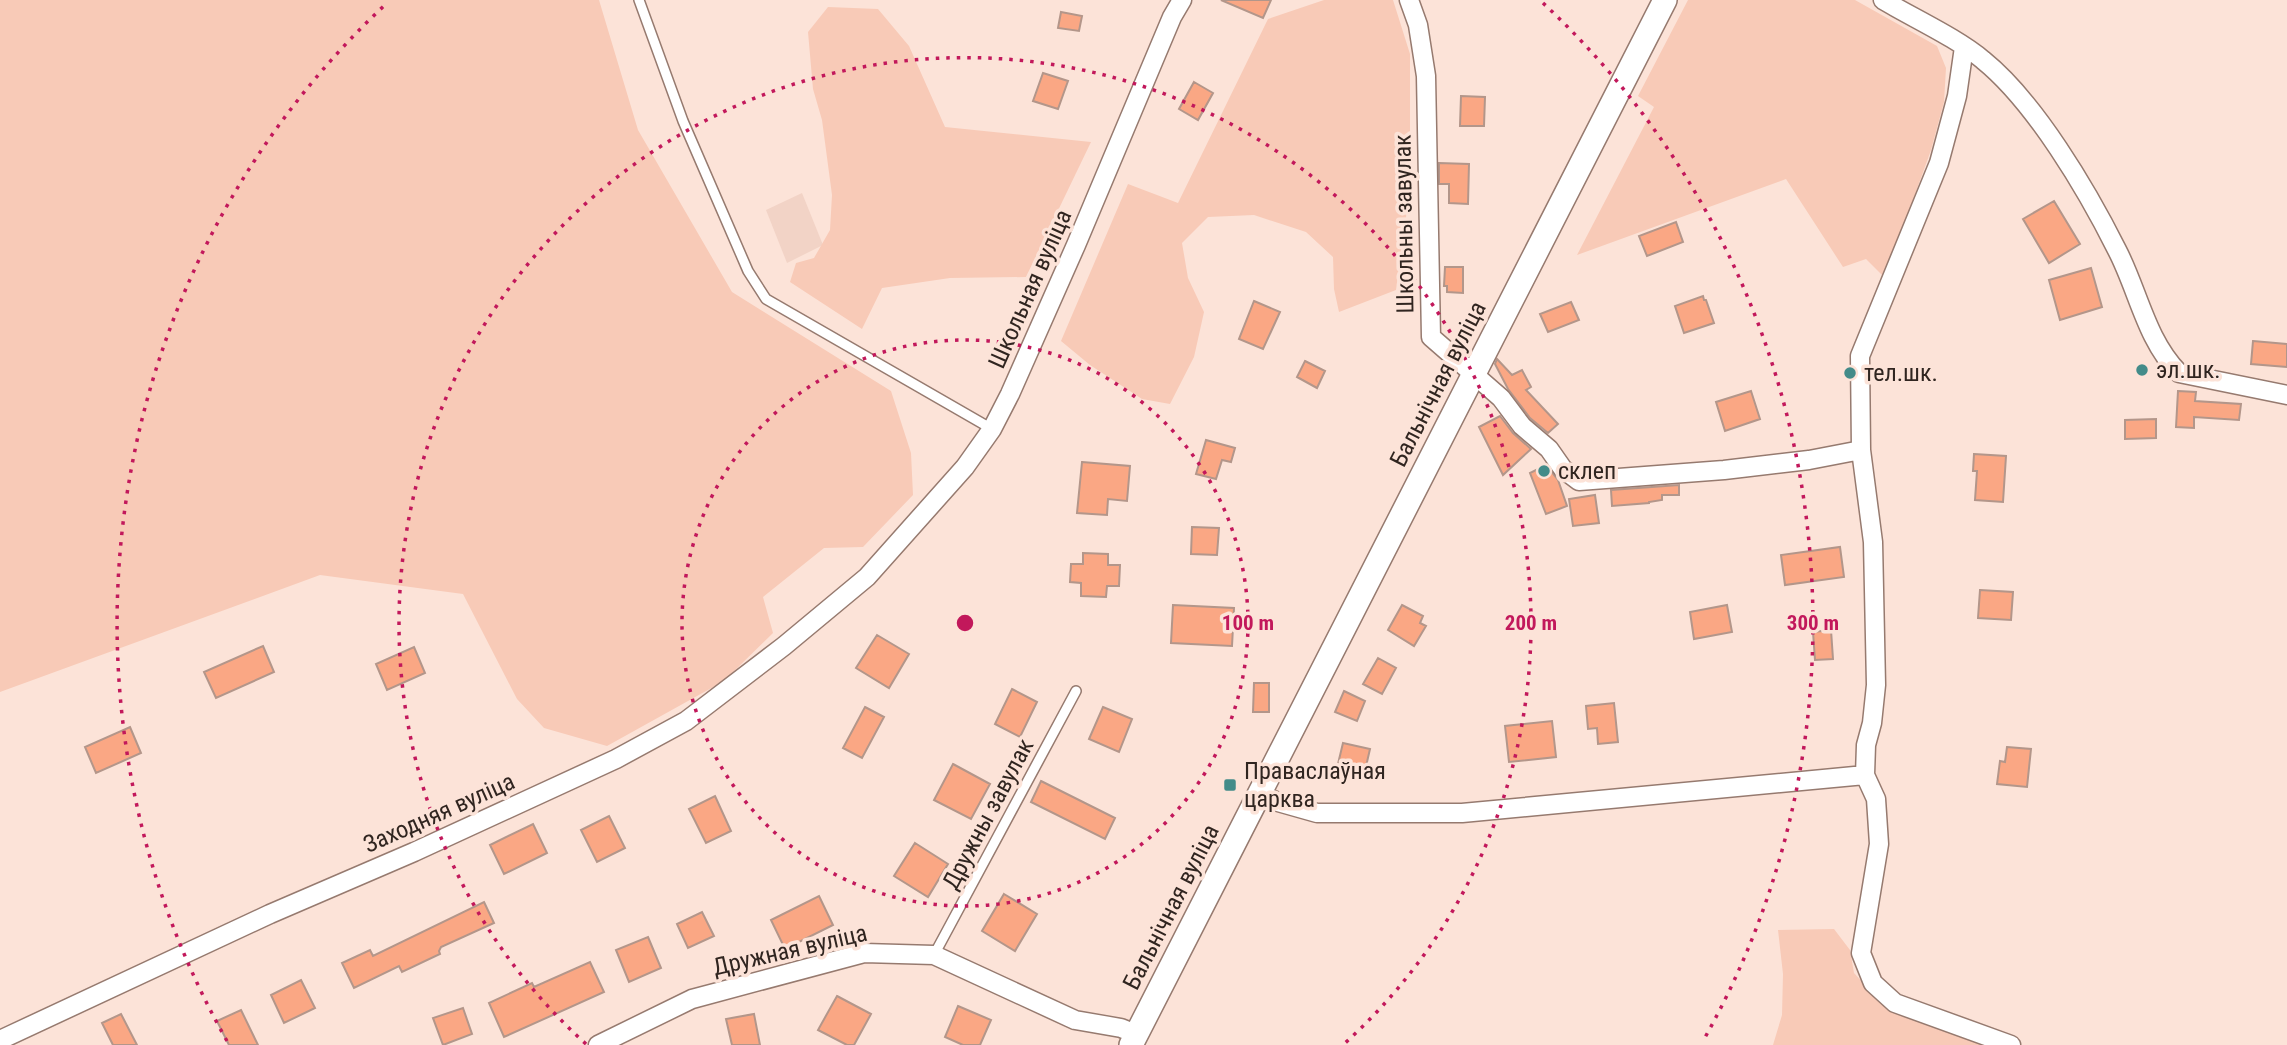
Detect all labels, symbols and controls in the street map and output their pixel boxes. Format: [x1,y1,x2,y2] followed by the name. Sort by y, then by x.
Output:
[1388,134,1420,314] street label: Школьны завулак
[983,205,1077,373] street label: Школьная вуліца
[1384,297,1492,471] street label: Бальнічная вуліца
[2156,356,2221,384] place label: эл.шк.
[1864,359,1938,387] place label: тел.шк.
[2134,362,2150,378] marker: эл.шк.
[1842,365,1858,381] marker: тел.шк.
[1558,457,1616,485] place label: склеп
[1536,463,1552,479] marker: склеп
[953,611,977,635] centre of rings
[1222,611,1274,635] text: 100 m
[1505,611,1557,635] text: 200 m
[1787,611,1839,635] text: 300 m
[937,734,1040,894] street label: Дружны завулак
[1244,757,1386,813] place label: Праваслаўная царква
[359,767,519,859] street label: Заходняя вуліца
[1222,777,1238,793] marker: Праваслаўная царква
[1117,820,1225,994] street label: Бальнічная вуліца
[710,919,870,981] street label: Дружная вуліца

